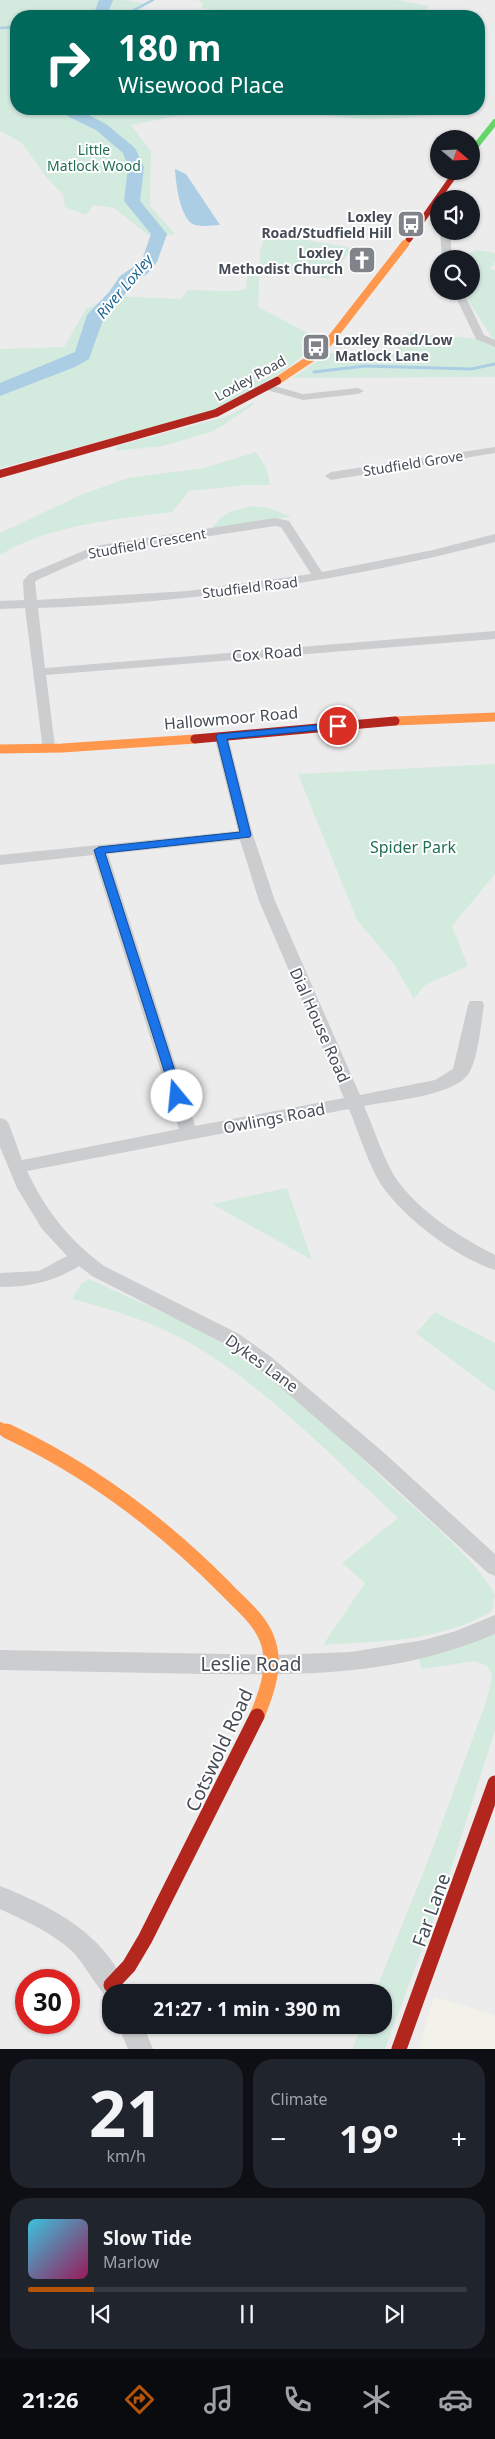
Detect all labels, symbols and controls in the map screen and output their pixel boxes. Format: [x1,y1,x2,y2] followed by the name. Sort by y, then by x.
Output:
[118,24,221,71] text: 180 m
[35,30,100,95] icon: right
[118,69,284,99] text: Wisewood Place
[430,130,480,180] north arrow
[430,130,480,300] map controls
[47,140,141,175] park label: Little Matlock Wood
[430,190,480,240] button: sound
[261,207,392,242] place label: Loxley Road/Studfield Hill
[396,209,426,239] bus stop icon: Loxley Road/Studfield Hill
[218,243,343,278] place label: Loxley Methodist Church
[347,245,377,275] church icon: Loxley Methodist Church
[91,249,157,322] water label: River Loxley
[430,250,480,300] button: search
[335,330,453,365] place label: Loxley Road/Low Matlock Lane
[301,332,331,362] bus stop icon: Loxley Road/Low Matlock Lane
[211,351,289,405] street label: Loxley Road
[362,446,464,480] street label: Studfield Grove
[87,523,207,563] street label: Studfield Crescent
[201,572,299,602] street label: Studfield Road
[231,639,303,667] street label: Cox Road
[163,701,299,735] street label: Hallowmoor Road
[317,705,359,747] pin
[324,712,352,740] icon: arrive
[370,836,457,858] park label: Spider Park
[285,964,355,1086] street label: Dial House Road
[150,1069,202,1121] position arrow
[221,1097,327,1139] street label: Owlings Road
[221,1329,303,1397] street label: Dykes Lane
[201,1651,301,1677] street label: Leslie Road
[179,1684,259,1816] street label: Cotswold Road
[406,1870,456,1950] street label: Far Lane
[15,1969,80,2034] speed limit sign: 30
[153,1996,341,2022] text: 21:27 · 1 min · 390 m
[89,2068,163,2156] text: 21
[271,2088,328,2110] text: Climate
[339,2112,399,2164] text: 19°
[271,2119,287,2157] text: −
[451,2119,467,2157] text: +
[107,2145,146,2167] text: km/h
[103,2225,192,2251] text: Slow Tide
[103,2251,159,2273] text: Marlow
[87,2300,115,2328] icon: previous
[233,2300,261,2328] icon: pause
[380,2300,408,2328] icon: next
[122,2382,157,2417] icon: directions
[201,2382,236,2417] icon: music
[280,2382,315,2417] icon: phone
[359,2382,394,2417] icon: climate
[438,2382,473,2417] icon: car
[22,2384,78,2414] text: 21:26

